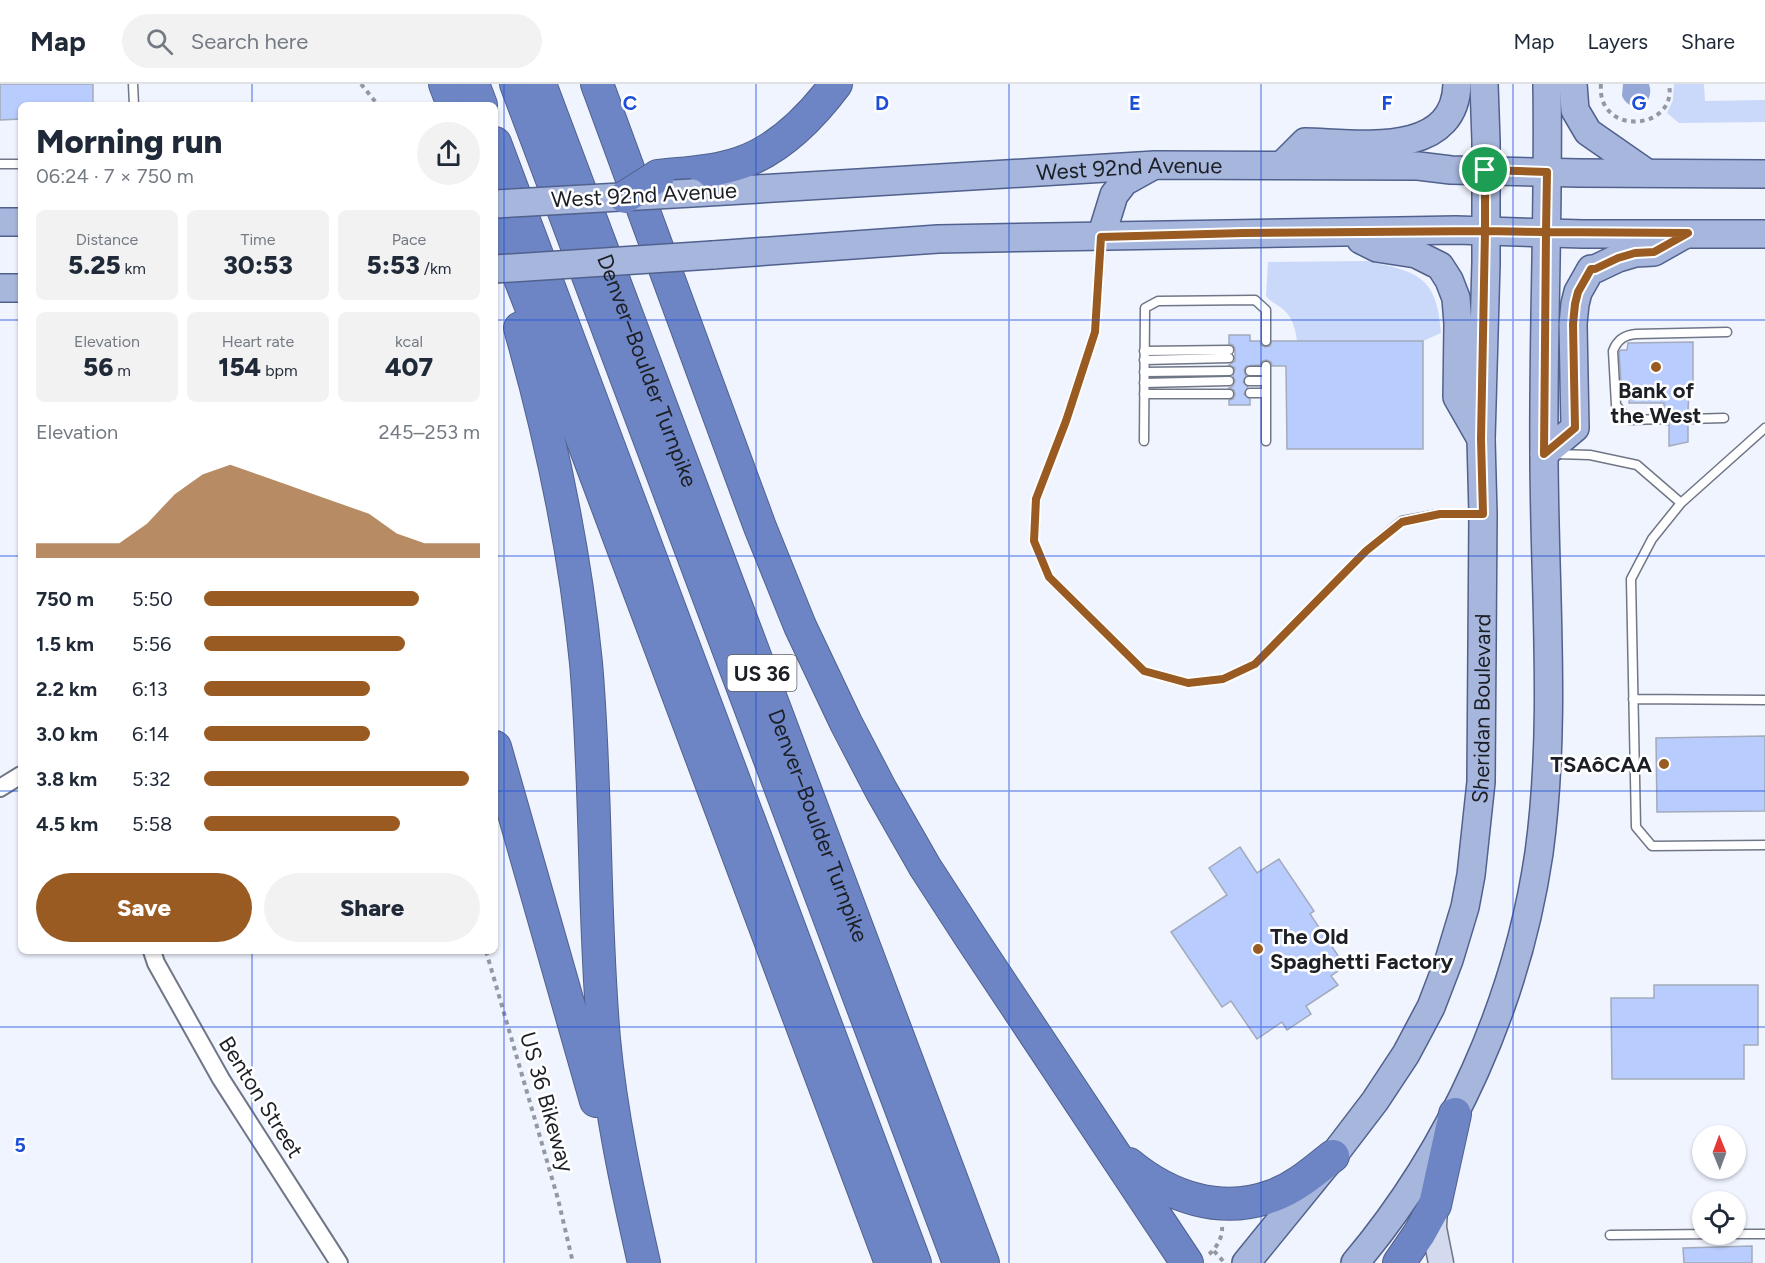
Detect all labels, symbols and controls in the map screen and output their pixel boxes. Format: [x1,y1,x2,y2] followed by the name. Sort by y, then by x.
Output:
[122,14,542,68] search box
[30,24,86,58] text: Map
[143,25,176,58] icon: search
[191,28,308,55] text: Search here
[1514,29,1554,54] text: Map
[1587,29,1648,54] text: Layers
[1681,29,1735,54] text: Share
[623,91,637,115] text: C
[875,91,889,115] text: D
[1129,91,1141,115] text: E
[1381,91,1393,115] text: F
[1632,91,1647,115] text: G
[36,122,222,161] text: Morning run
[417,122,480,185] button: share
[1459,144,1510,195] pin
[1036,151,1222,186] street label: West 92nd Avenue
[1468,153,1501,186] icon: arrive
[36,164,194,188] text: 06:24 · 7 × 750 m
[550,177,738,213] street label: West 92nd Avenue
[76,230,138,249] text: Distance
[241,230,275,249] text: Time
[392,230,426,249] text: Pace
[68,249,121,281] text: 5.25
[223,249,293,281] text: 30:53
[367,249,420,281] text: 5:53
[592,250,704,491] street label: Denver–Boulder Turnpike
[121,259,146,278] text: km
[420,259,451,278] text: /km
[74,332,140,351] text: Elevation
[222,332,294,351] text: Heart rate
[395,332,423,351] text: kcal
[83,351,113,383] text: 56
[218,351,261,383] text: 154
[385,351,433,383] text: 407
[1649,360,1663,374] marker: Bank of the West
[113,361,131,380] text: m
[261,361,298,380] text: bpm
[1611,377,1702,429] place label: Bank of the West
[36,420,118,444] text: Elevation
[378,420,480,444] text: 245–253 m
[36,587,94,611] text: 750 m
[132,587,173,611] text: 5:50
[1465,613,1496,805] street label: Sheridan Boulevard
[36,632,94,656] text: 1.5 km
[132,632,171,656] text: 5:56
[728,655,796,691] road number: US 36
[36,677,97,701] text: 2.2 km
[132,677,168,701] text: 6:13
[763,705,875,946] street label: Denver–Boulder Turnpike
[36,722,98,746] text: 3.0 km
[132,722,169,746] text: 6:14
[1550,751,1652,778] place label: TSAôCAA
[1657,757,1671,771] marker: TSAôCAA
[36,767,97,791] text: 3.8 km
[132,767,171,791] text: 5:32
[36,812,98,836] text: 4.5 km
[132,812,172,836] text: 5:58
[36,873,252,942] button: Save
[264,873,480,942] button: Share
[1270,923,1453,975] place label: The Old Spaghetti Factory
[1251,942,1265,956] marker: The Old Spaghetti Factory
[514,1029,580,1176] street label: US 36 Bikeway
[213,1031,309,1163] street label: Benton Street
[1692,1125,1746,1179] north arrow
[1692,1125,1746,1245] map controls
[14,1133,26,1157] text: 5
[1692,1191,1746,1245] button: locate

